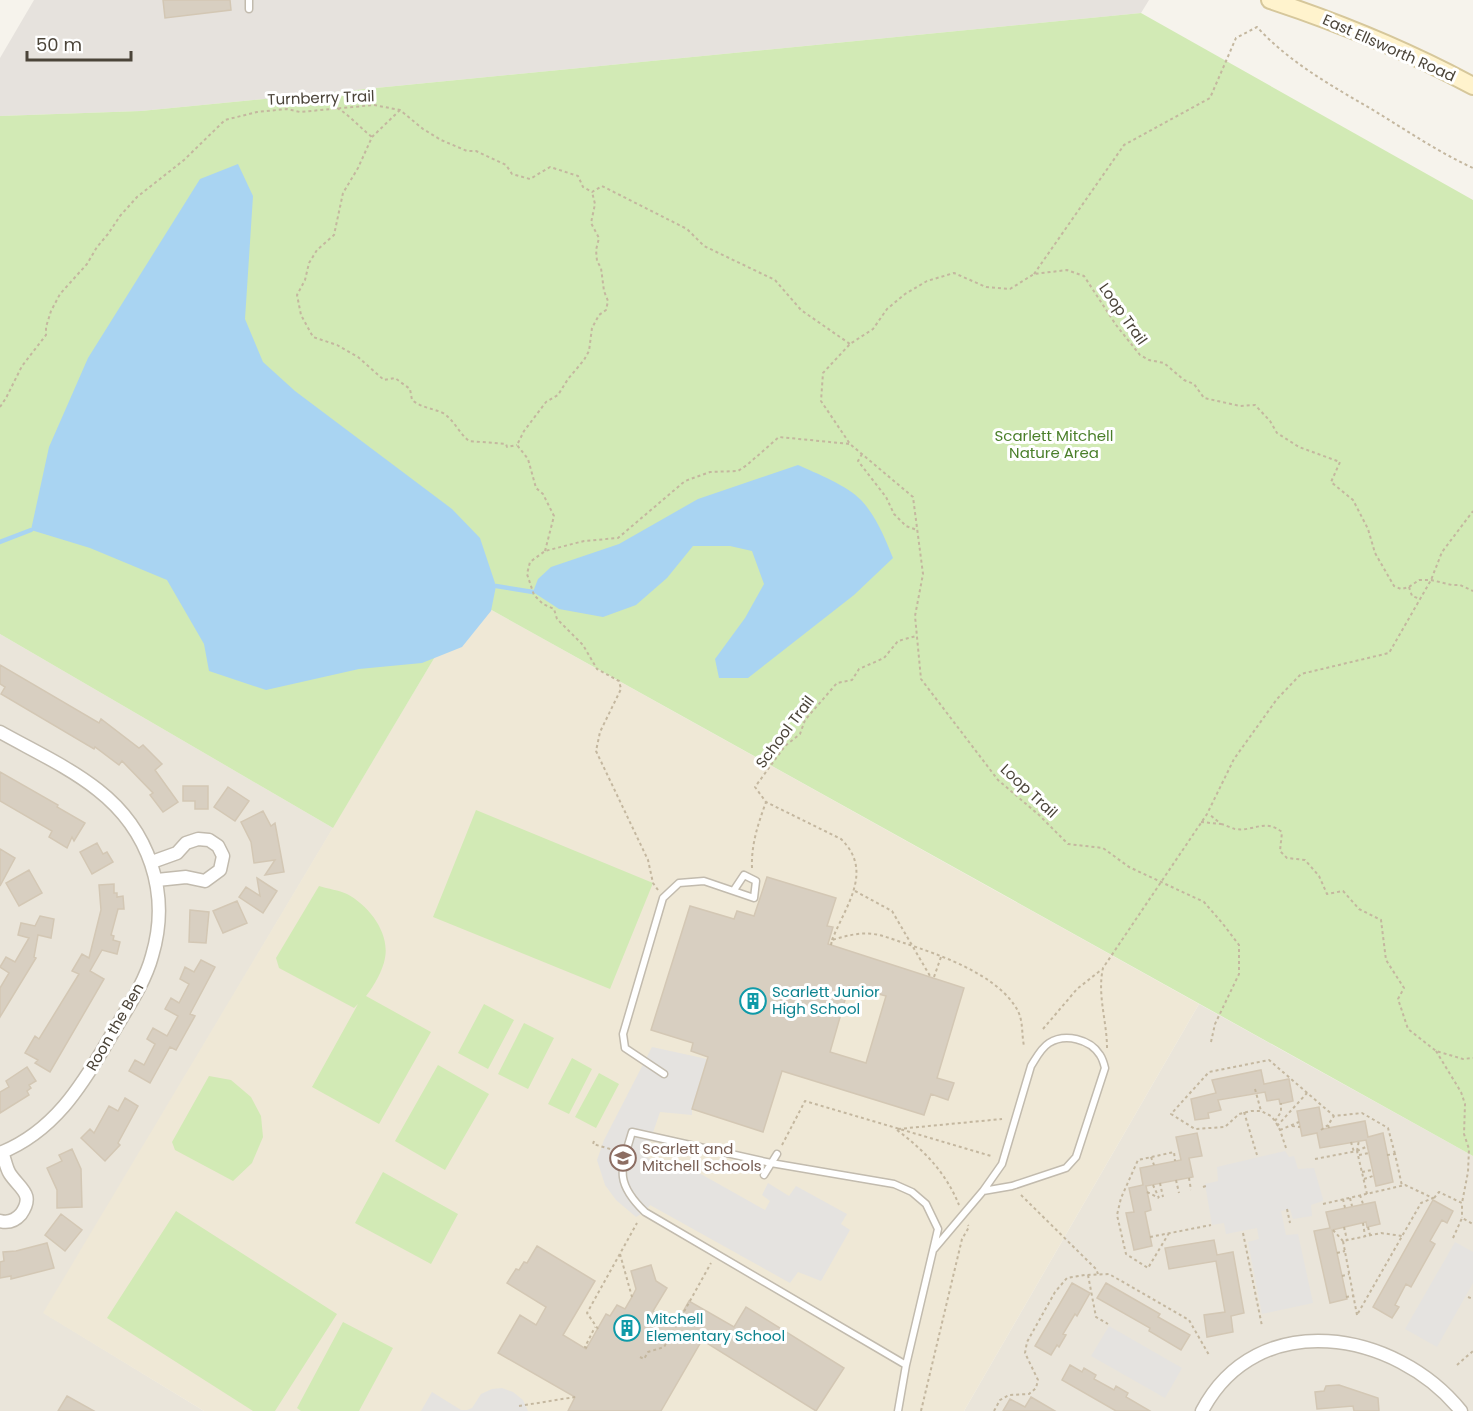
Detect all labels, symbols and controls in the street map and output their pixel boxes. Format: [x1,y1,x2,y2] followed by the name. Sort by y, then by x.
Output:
[1319,9,1459,86] street label: East Ellsworth Road
[27,24,130,62] scale bar
[36,32,82,57] text: 50 m
[267,85,375,110] street label: Turnberry Trail
[1094,279,1152,349] street label: Loop Trail
[994,425,1114,463] park label: Scarlett Mitchell Nature Area
[750,691,819,772] street label: School Trail
[996,759,1062,823] street label: Loop Trail
[81,979,148,1075] street label: Roon the Ben
[772,981,880,1019] place label: Scarlett Junior High School
[738,986,768,1016] building icon: Scarlett Junior High School
[642,1138,762,1176] place label: Scarlett and Mitchell Schools
[608,1143,638,1173] school or university icon: Scarlett and Mitchell Schools
[646,1308,785,1346] place label: Mitchell Elementary School
[612,1313,642,1343] building icon: Mitchell Elementary School

